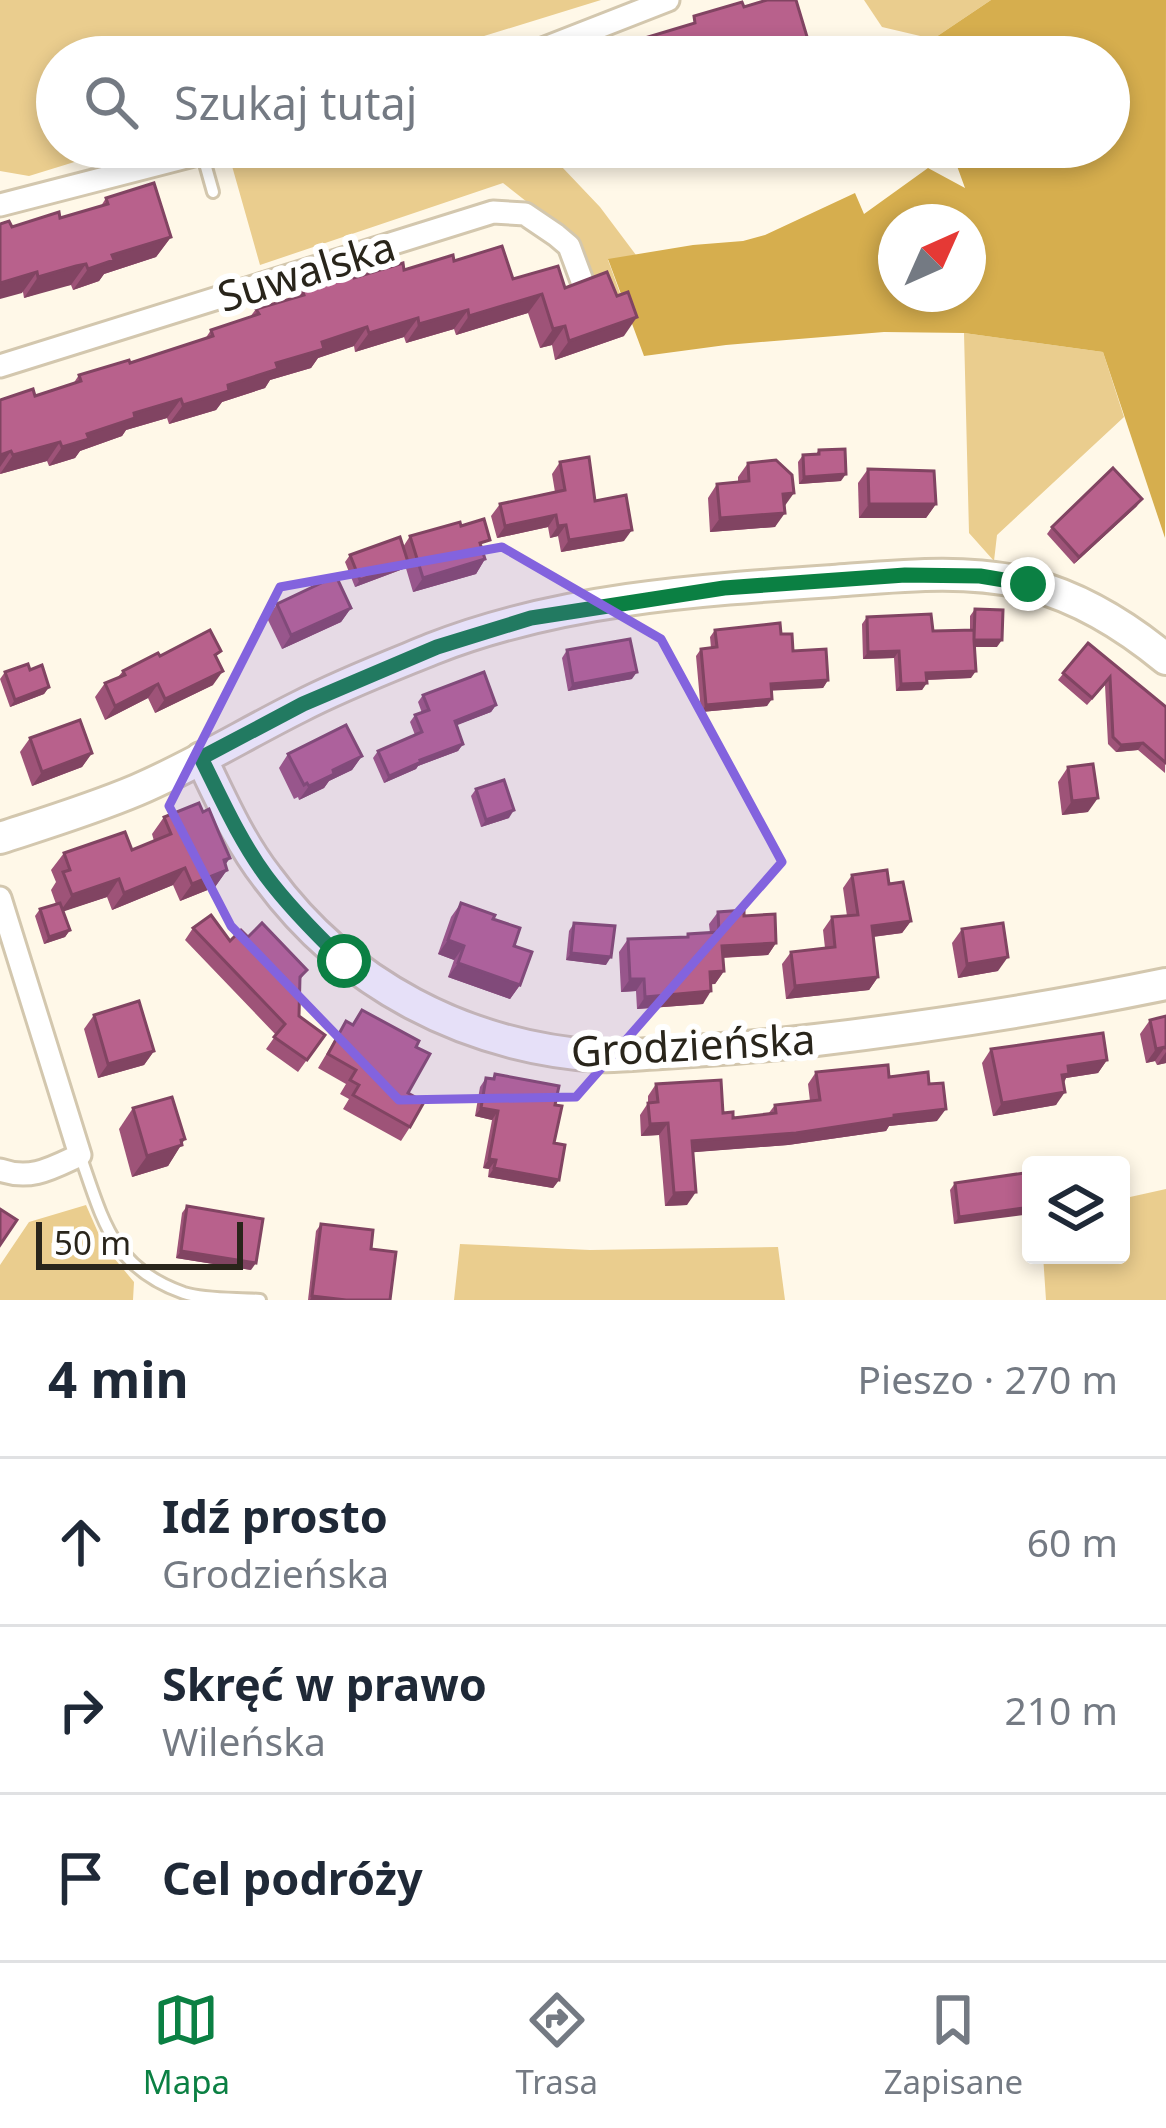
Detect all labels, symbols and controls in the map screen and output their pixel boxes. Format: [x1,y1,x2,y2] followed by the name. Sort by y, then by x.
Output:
[36,36,1130,168] search box
[78,69,144,135] icon: search
[174,72,417,133] text: Szukaj tutaj
[878,204,986,312] north arrow
[210,216,402,324] street label: Suwalska
[1001,557,1055,611] route end
[317,934,371,988] route start
[569,1009,817,1079] street label: Grodzieńska
[1022,1156,1130,1264] map controls
[1022,1156,1130,1264] button: layers
[36,1216,243,1269] scale bar
[54,1220,131,1265] text: 50 m
[48,1343,189,1413] text: 4 min
[857,1352,1118,1405] text: Pieszo · 270 m
[162,1485,388,1546] text: Idź prosto
[48,1509,114,1575] icon: ahead
[1027,1515,1118,1568] text: 60 m
[162,1546,389,1599] text: Grodzieńska
[162,1653,487,1714] text: Skręć w prawo
[48,1677,114,1743] icon: right
[1004,1683,1118,1736] text: 210 m
[162,1714,326,1767] text: Wileńska
[48,1845,114,1911] icon: arrive
[162,1847,423,1908] text: Cel podróży
[143,1987,230,2104] tab: Mapa
[516,1987,598,2104] tab: Trasa
[884,1987,1023,2104] tab: Zapisane

